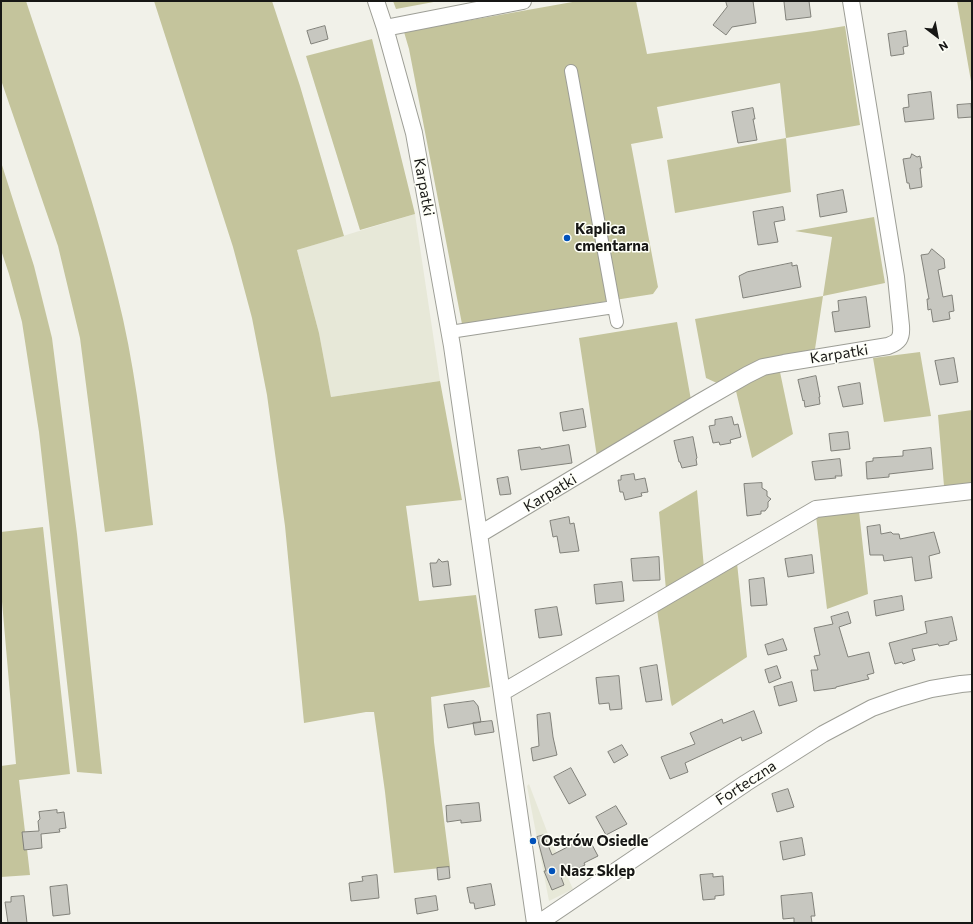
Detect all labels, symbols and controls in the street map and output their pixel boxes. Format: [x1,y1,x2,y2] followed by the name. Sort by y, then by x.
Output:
[917,16,957,56] north arrow
[937,39,951,54] text: N
[410,157,438,217] street label: Karpatki
[575,220,649,255] place label: Kaplica cmentarna
[562,233,572,243] marker: Kaplica cmentarna
[809,341,869,367] street label: Karpatki
[520,470,580,516] street label: Karpatki
[712,757,780,809] street label: Forteczna
[541,832,648,850] place label: Ostrów Osiedle
[528,836,538,846] marker: Ostrów Osiedle
[560,862,635,880] place label: Nasz Sklep
[547,866,557,876] marker: Nasz Sklep

